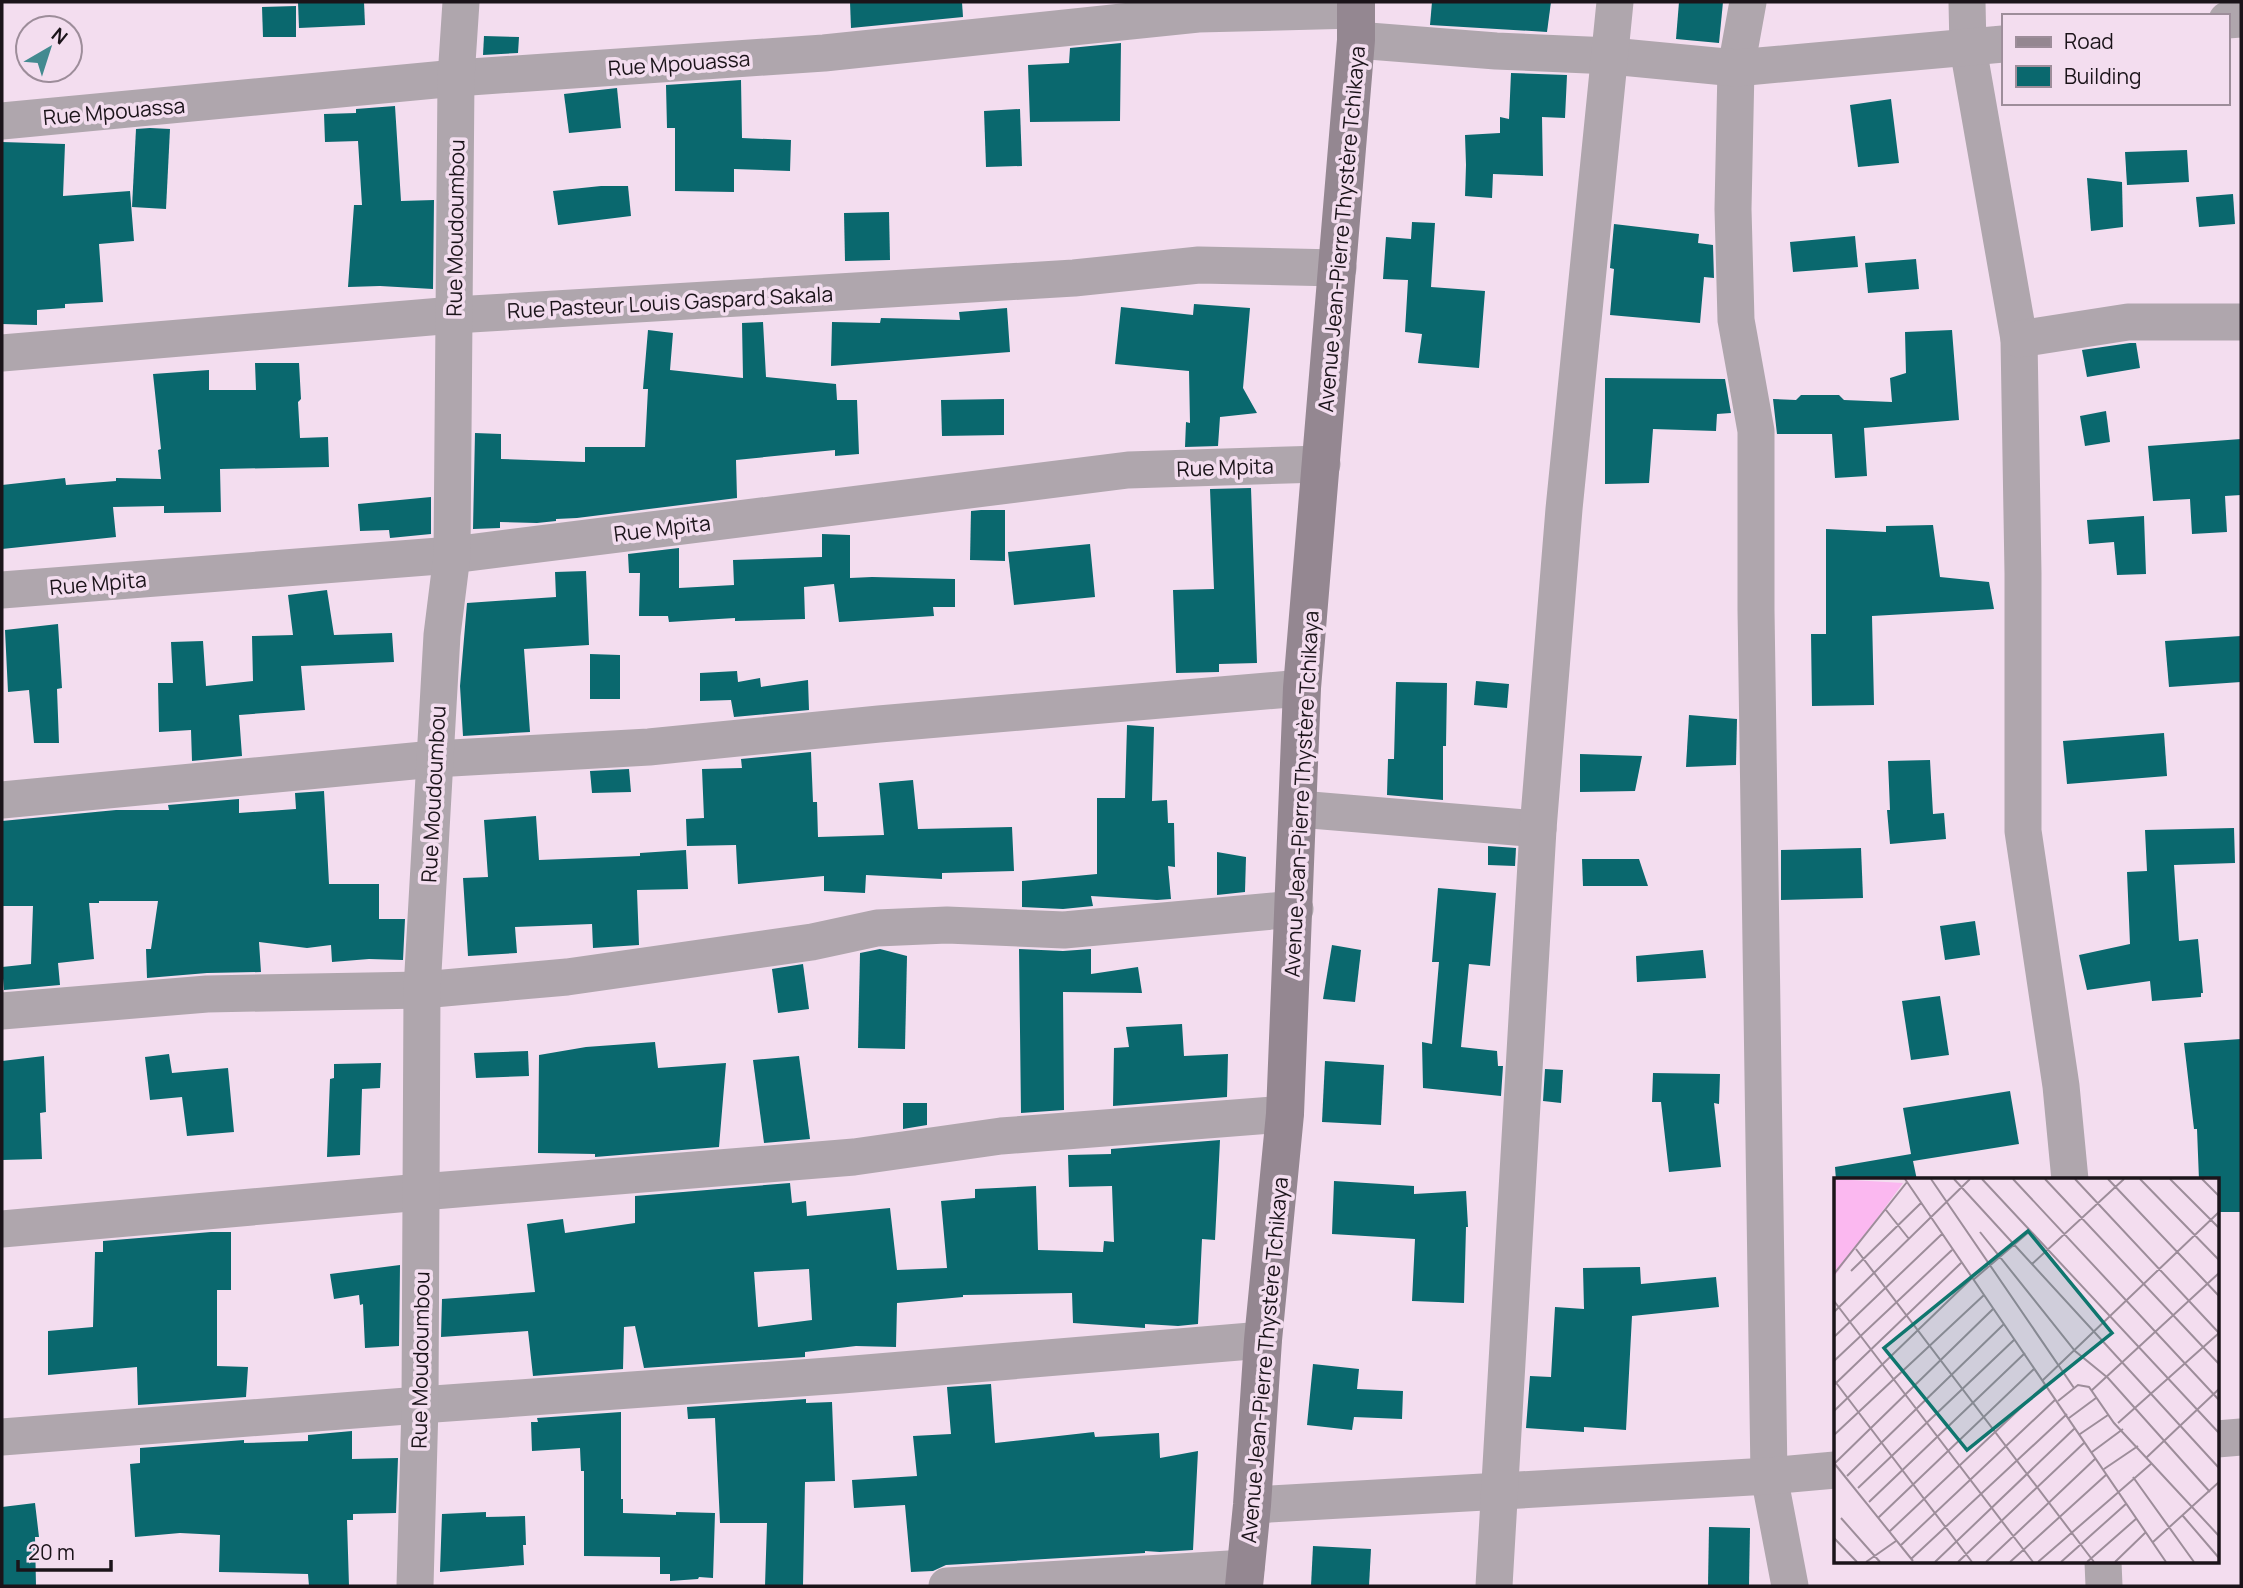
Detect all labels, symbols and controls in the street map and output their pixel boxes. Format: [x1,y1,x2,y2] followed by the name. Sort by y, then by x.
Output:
[14,14,84,84] north arrow
[2002,14,2229,105] legend
[46,21,73,50] text: N
[2064,27,2114,55] text: Road
[607,44,751,82] street label: Rue Mpouassa
[1311,45,1371,413] street label: Avenue Jean-Pierre Thystère Tchikaya
[2064,62,2141,90] text: Building
[42,91,186,131] street label: Rue Mpouassa
[439,139,471,317] street label: Rue Moudoumbou
[506,279,834,325] street label: Rue Pasteur Louis Gaspard Sakala
[1176,451,1274,483] street label: Rue Mpita
[612,508,712,548] street label: Rue Mpita
[48,565,148,601] street label: Rue Mpita
[1277,610,1325,978] street label: Avenue Jean-Pierre Thystère Tchikaya
[414,705,452,883] street label: Rue Moudoumbou
[1234,1176,1294,1544] street label: Avenue Jean-Pierre Thystère Tchikaya
[1834,1178,2218,1564] inset map
[404,1271,436,1449] street label: Rue Moudoumbou
[18,1528,110,1572] scale bar
[28,1538,75,1566] text: 20 m

